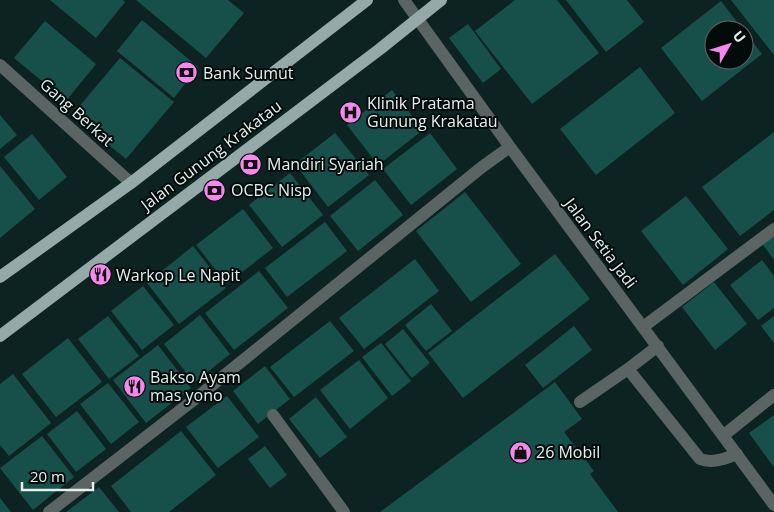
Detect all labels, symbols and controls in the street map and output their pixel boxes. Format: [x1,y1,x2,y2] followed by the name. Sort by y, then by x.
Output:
[704,20,754,70] north arrow
[729,26,750,47] text: U
[175,61,199,85] bank icon: Bank Sumut
[203,62,294,84] place label: Bank Sumut
[35,73,119,151] street label: Gang Berkat
[367,92,498,132] place label: Klinik Pratama Gunung Krakatau
[135,95,286,216] street label: Jalan Gunung Krakatau
[339,100,363,124] hospital icon: Klinik Pratama Gunung Krakatau
[239,152,263,176] bank icon: Mandiri Syariah
[267,153,384,175] place label: Mandiri Syariah
[203,178,227,202] bank icon: OCBC Nisp
[231,179,312,201] place label: OCBC Nisp
[559,192,642,293] street label: Jalan Setia Jadi
[88,263,112,287] restaurant icon: Warkop Le Napit
[116,264,240,286] place label: Warkop Le Napit
[150,366,241,406] place label: Bakso Ayam mas yono
[122,374,146,398] restaurant icon: Bakso Ayam mas yono
[508,440,532,464] shop icon: 26 Mobil
[536,441,600,463] place label: 26 Mobil
[22,460,94,492] scale bar
[30,466,65,486] text: 20 m

